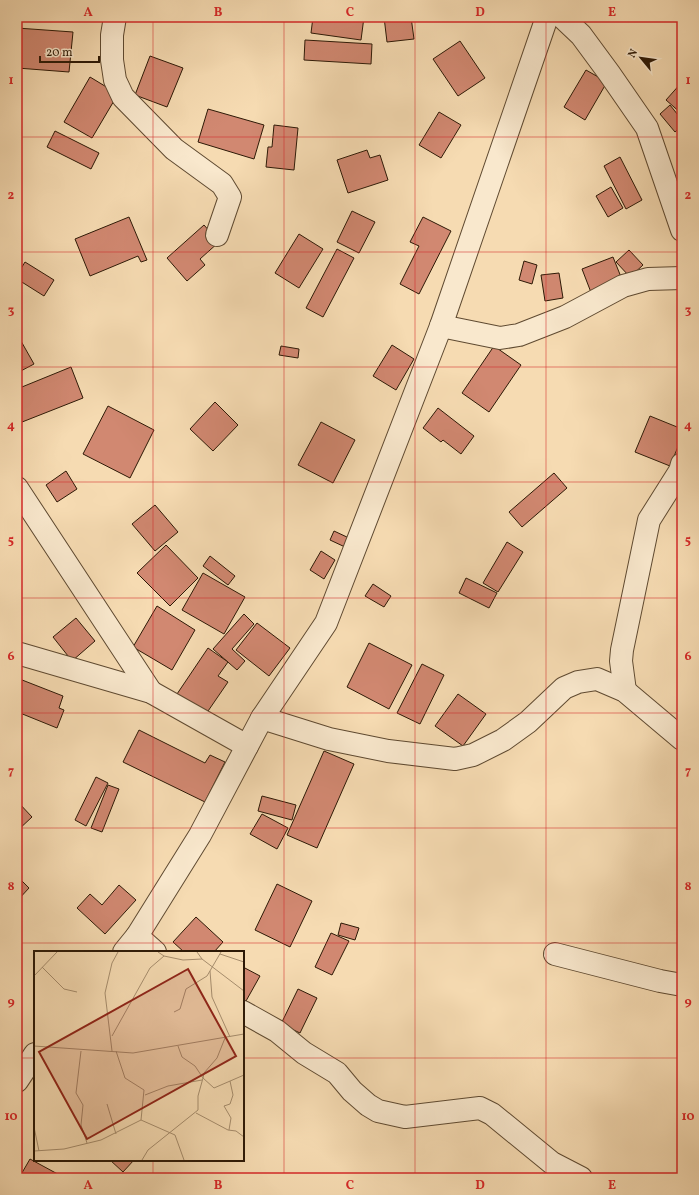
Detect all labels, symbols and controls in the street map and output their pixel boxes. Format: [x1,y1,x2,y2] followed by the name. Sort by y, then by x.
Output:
[83,4,93,22] text: A
[214,4,223,22] text: B
[346,4,354,22] text: C
[475,4,485,22] text: D
[608,4,616,22] text: E
[40,38,99,64] scale bar
[621,38,661,78] north arrow
[46,45,73,61] text: 20 m
[625,47,642,61] text: N
[8,72,14,90] text: 1
[685,72,691,90] text: 1
[8,187,15,205] text: 2
[685,187,692,205] text: 2
[8,302,15,320] text: 3
[685,302,692,320] text: 3
[7,417,15,435] text: 4
[684,417,692,435] text: 4
[8,532,14,550] text: 5
[685,532,691,550] text: 5
[7,648,15,666] text: 6
[684,648,692,666] text: 6
[8,763,14,781] text: 7
[685,763,691,781] text: 7
[7,878,15,896] text: 8
[684,878,692,896] text: 8
[34,951,244,1161] inset map
[7,993,15,1011] text: 9
[684,993,692,1011] text: 9
[4,1108,18,1126] text: 10
[681,1108,695,1126] text: 10
[83,1177,93,1195] text: A
[214,1177,223,1195] text: B
[346,1177,354,1195] text: C
[475,1177,485,1195] text: D
[608,1177,616,1195] text: E

